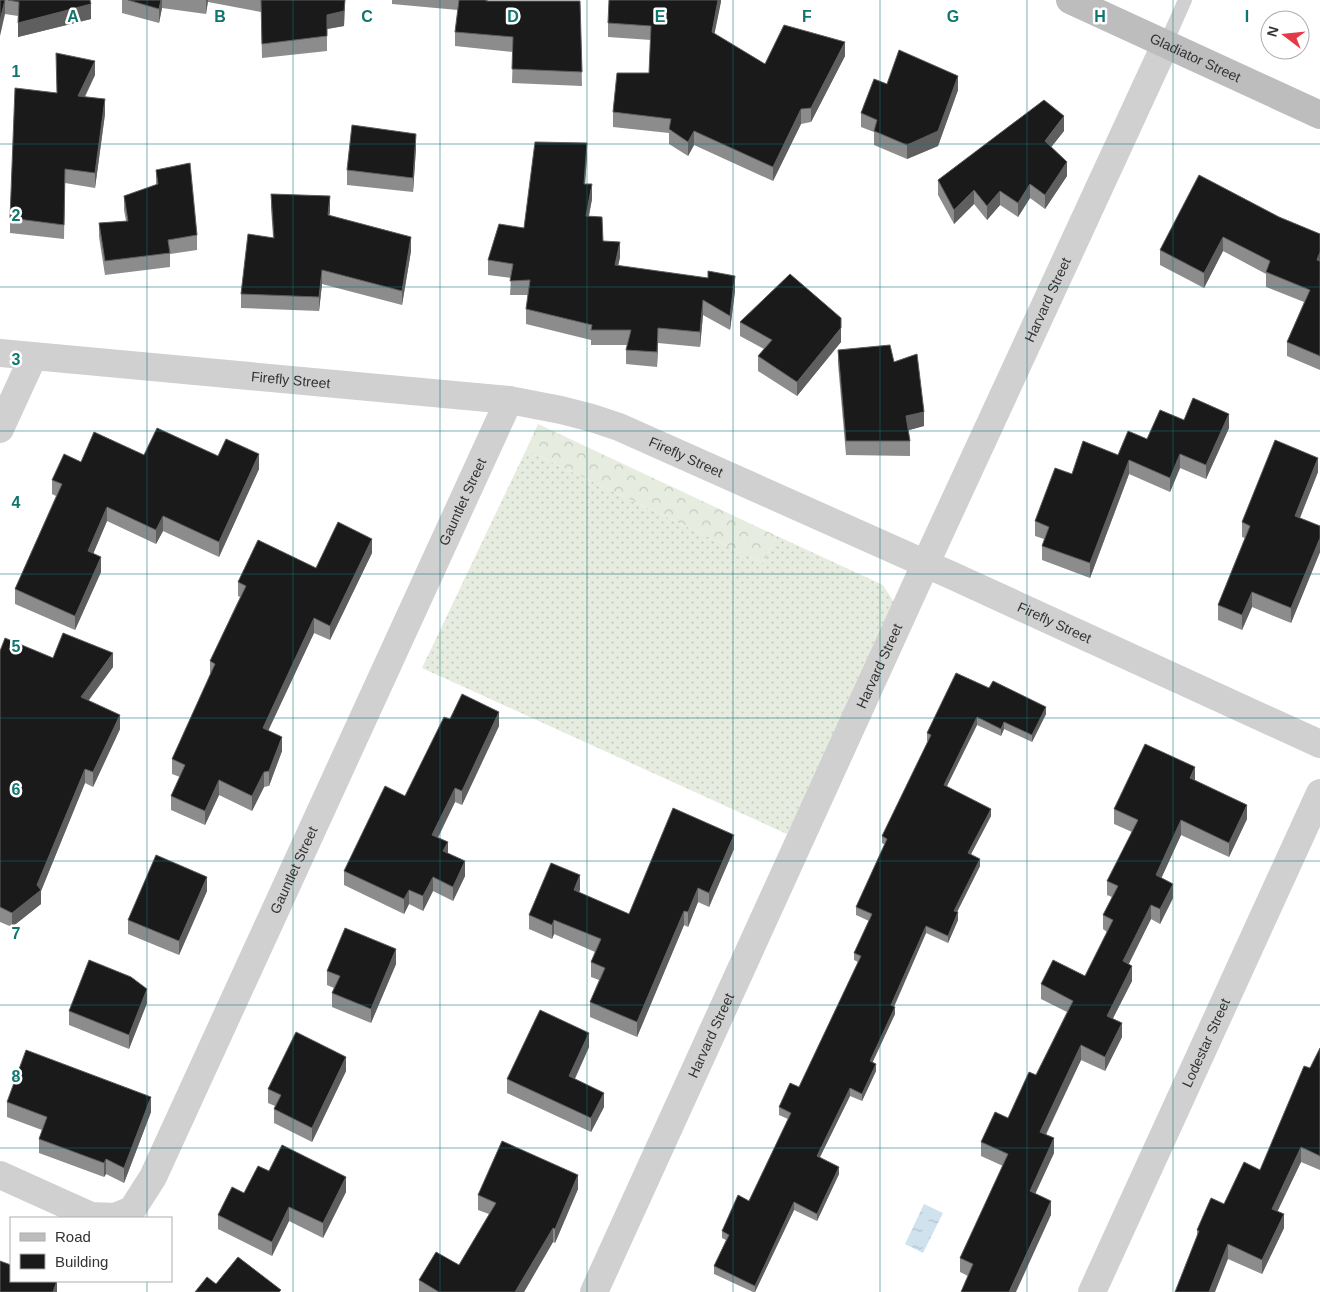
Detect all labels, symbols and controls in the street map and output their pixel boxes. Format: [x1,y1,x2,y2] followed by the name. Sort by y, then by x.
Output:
[67,8,79,25] text: A
[214,8,226,25] text: B
[361,8,373,25] text: C
[507,8,519,25] text: D
[655,8,666,25] text: E
[802,8,812,25] text: F
[947,8,959,25] text: G
[1094,8,1106,25] text: H
[1245,8,1249,25] text: I
[1260,10,1310,60] north arrow
[1263,24,1282,38] text: N
[1147,30,1243,85] street label: Gladiator Street
[12,63,21,80] text: 1
[12,207,21,224] text: 2
[1021,255,1074,344] street label: Harvard Street
[12,351,21,368] text: 3
[250,368,331,391] street label: Firefly Street
[646,433,726,480] street label: Firefly Street
[435,456,489,548] street label: Gauntlet Street
[12,494,21,511] text: 4
[1015,599,1094,646] street label: Firefly Street
[853,621,905,711] street label: Harvard Street
[12,638,21,655] text: 5
[12,781,21,798] text: 6
[267,824,321,916] street label: Gauntlet Street
[12,925,21,942] text: 7
[685,990,737,1080] street label: Harvard Street
[1179,996,1233,1090] street label: Lodestar Street
[12,1068,21,1085] text: 8
[10,1217,172,1282] legend
[55,1228,91,1245] text: Road
[55,1253,108,1270] text: Building

